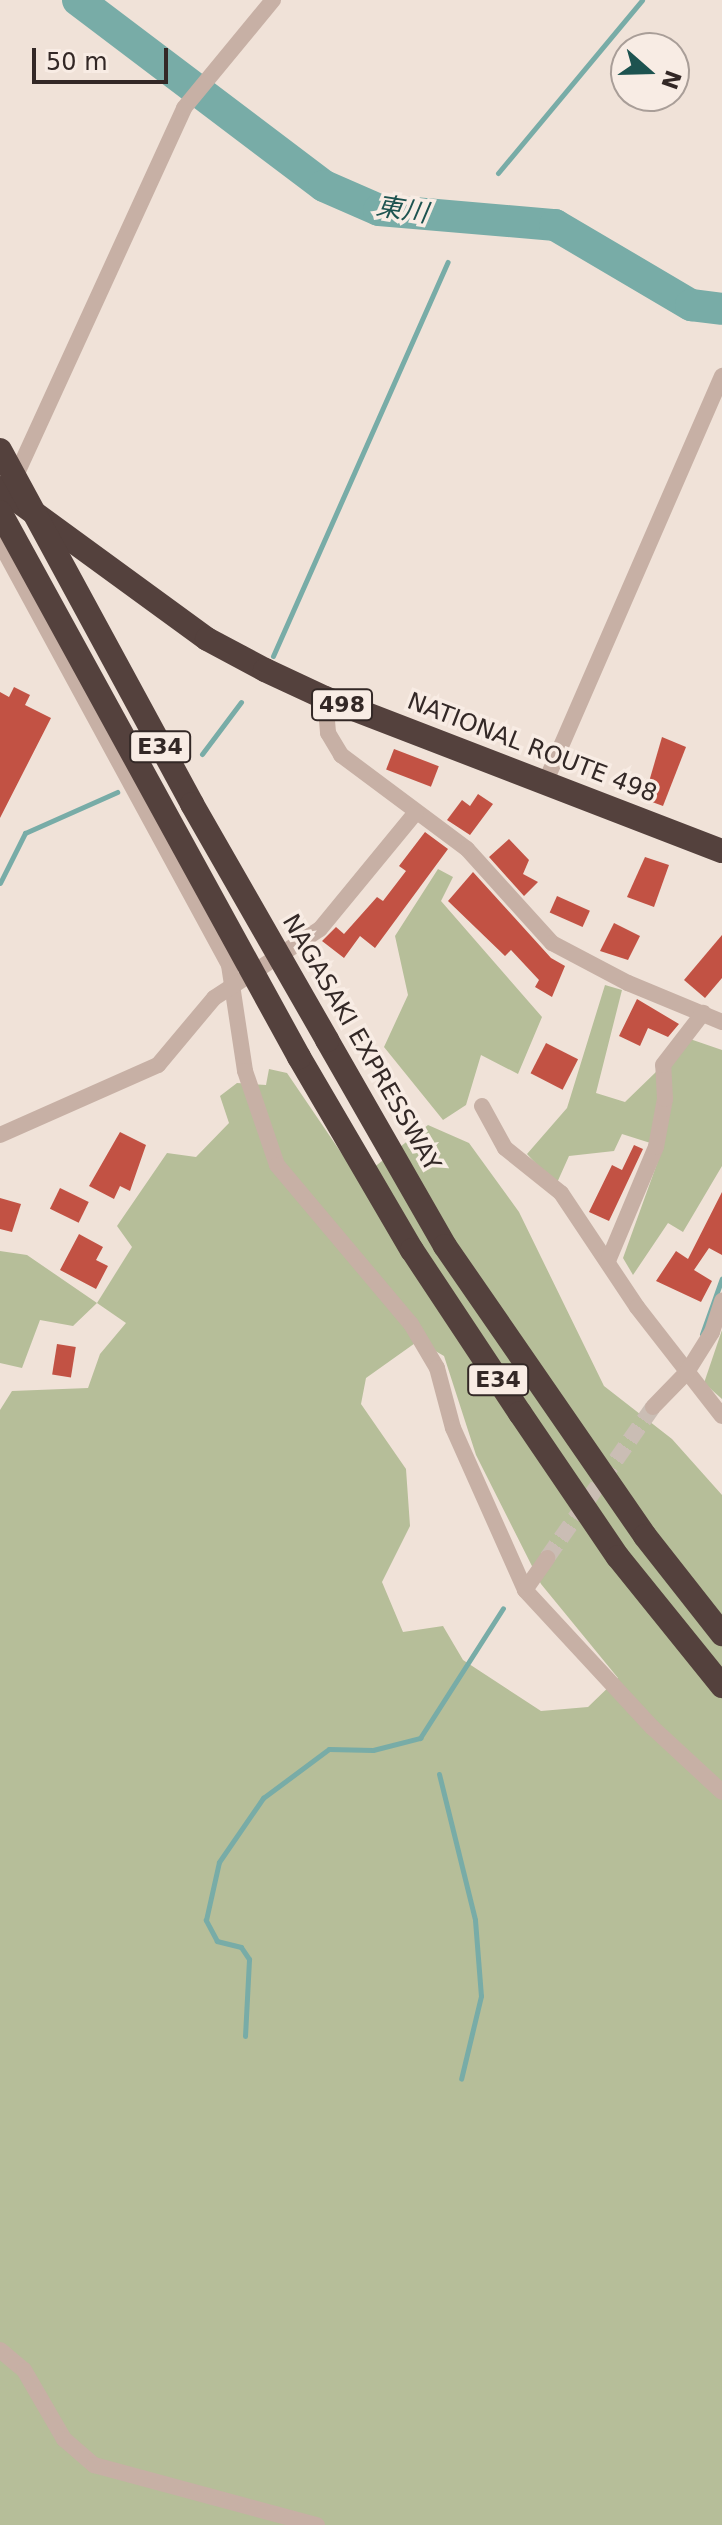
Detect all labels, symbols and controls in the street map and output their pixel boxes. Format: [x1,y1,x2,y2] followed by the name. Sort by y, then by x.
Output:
[36,32,172,82] scale bar
[610,32,690,112] north arrow
[46,48,108,76] text: 50 m
[656,67,686,93] text: N
[374,191,430,229] water label: 東川
[310,687,374,723] road number: 498
[403,687,661,809] street label: NATIONAL ROUTE 498
[128,729,192,765] road number: E34
[276,910,446,1176] street label: NAGASAKI EXPRESSWAY
[466,1362,530,1398] road number: E34

